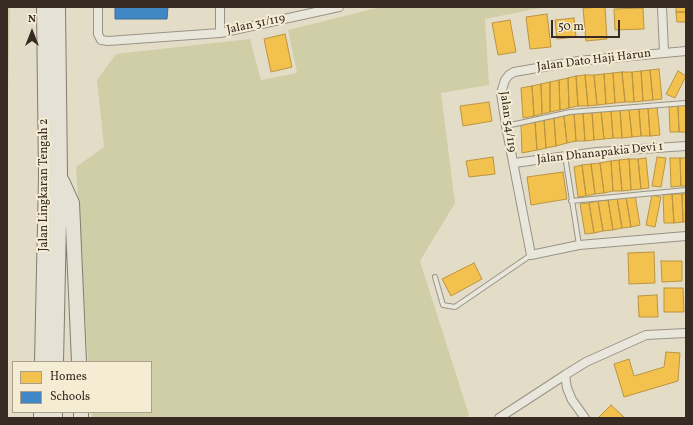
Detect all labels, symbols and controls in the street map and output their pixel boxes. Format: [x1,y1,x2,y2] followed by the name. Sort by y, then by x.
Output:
[12,12,52,52] north arrow
[28,12,36,27] text: N
[225,12,287,38] street label: Jalan 31/119
[553,12,622,38] scale bar
[558,19,584,35] text: 50 m
[536,47,652,75] street label: Jalan Dato Haji Harun
[496,91,518,153] street label: Jalan 54/119
[38,119,52,251] street label: Jalan Lingkaran Tengah 2
[536,140,664,168] street label: Jalan Dhanapakia Devi 1
[12,361,152,413] legend
[50,369,87,385] text: Homes
[50,389,90,405] text: Schools

